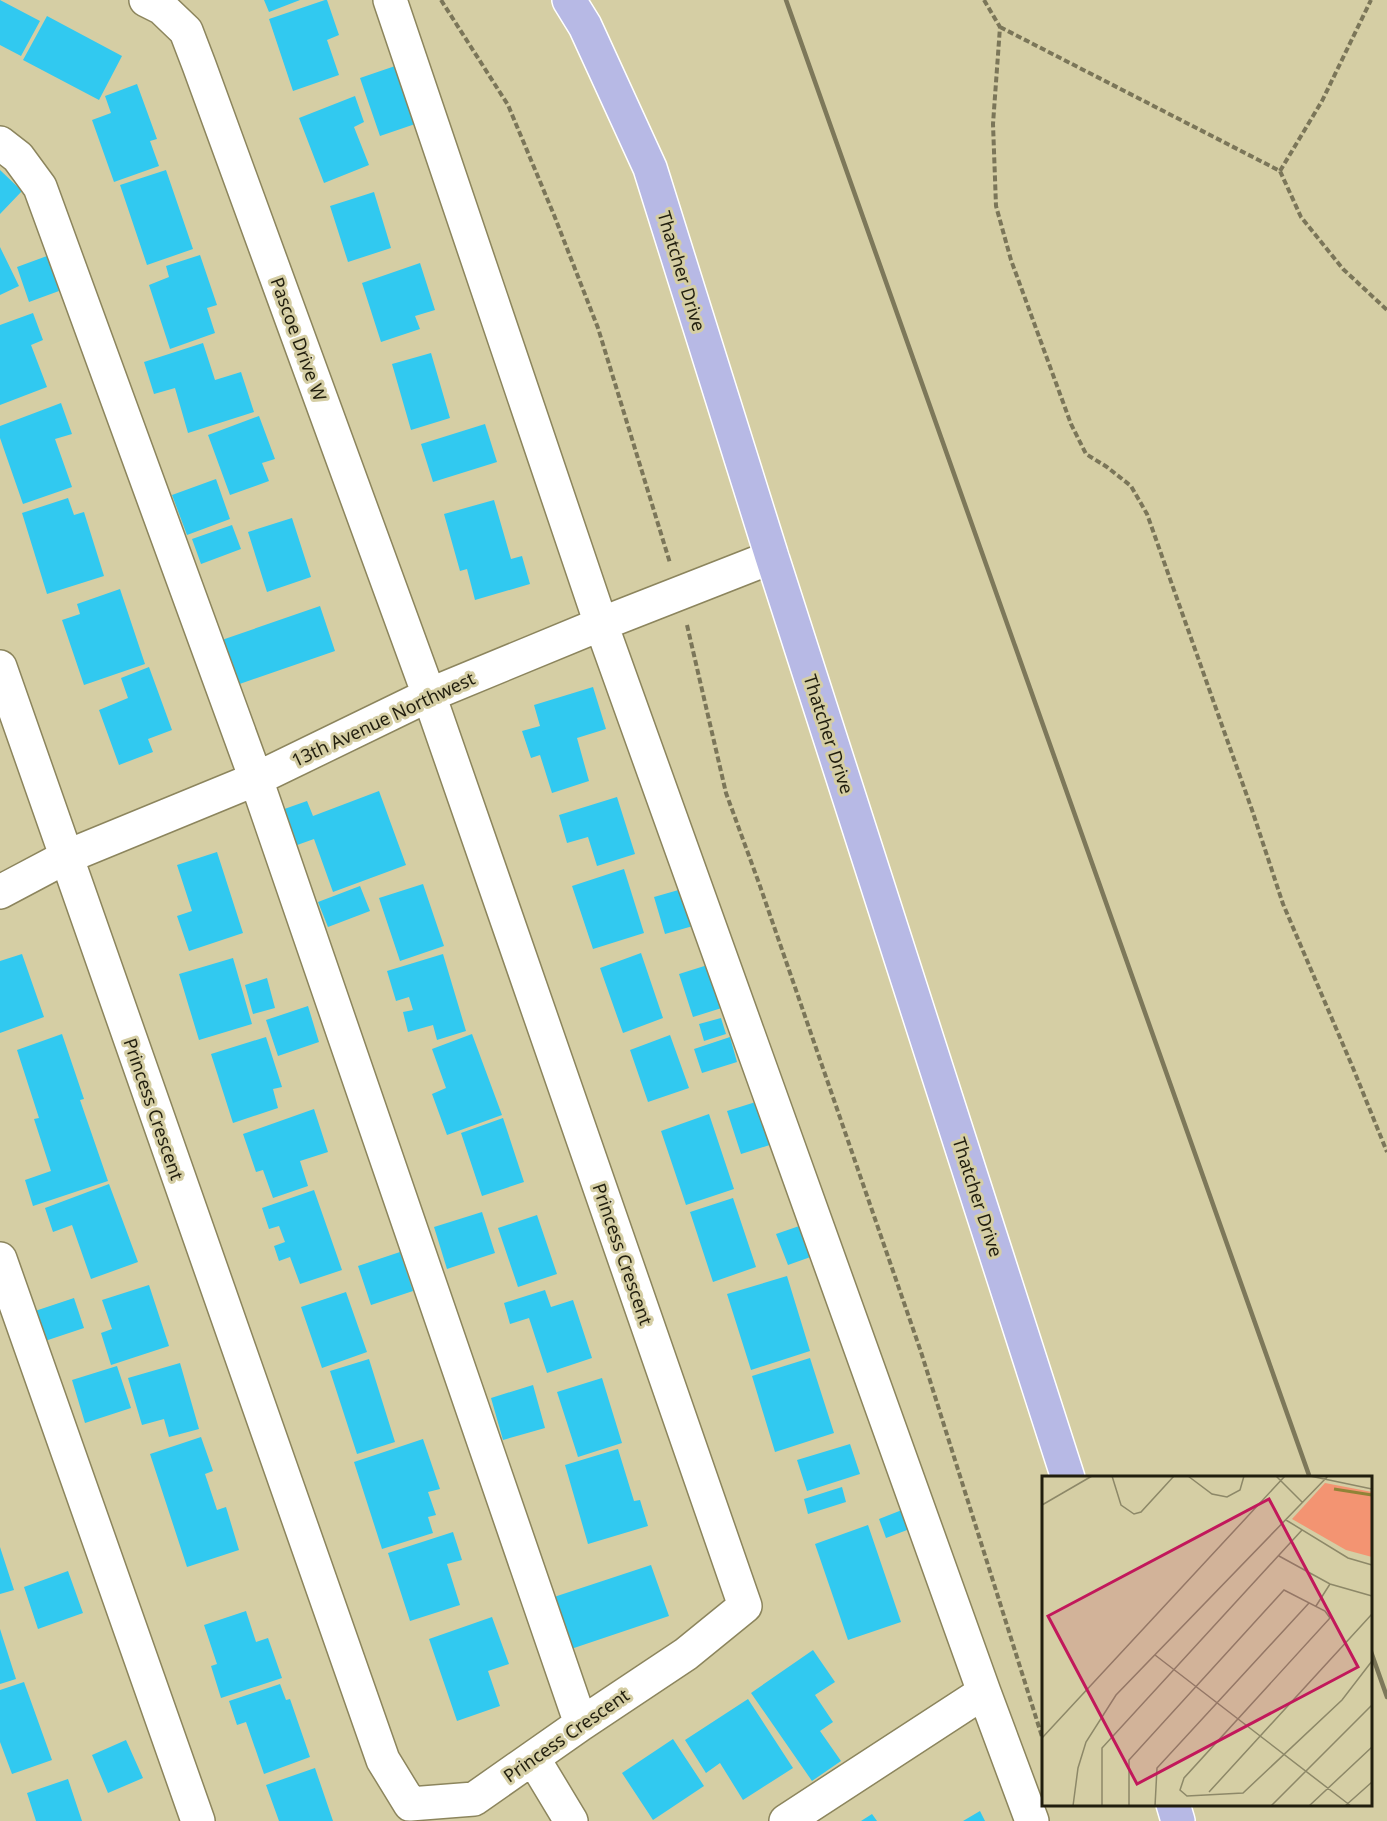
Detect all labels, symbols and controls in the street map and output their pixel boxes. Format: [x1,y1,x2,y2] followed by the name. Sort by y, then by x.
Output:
[652,208,712,334] street label: Thatcher Drive
[266,274,333,404] street label: Pascoe Drive W
[287,666,479,772] street label: 13th Avenue Northwest
[798,671,860,797] street label: Thatcher Drive
[118,1035,190,1184] street label: Princess Crescent
[947,1134,1009,1260] street label: Thatcher Drive
[587,1180,659,1329] street label: Princess Crescent
[1042,1476,1372,1806] inset map
[498,1682,634,1787] street label: Princess Crescent

